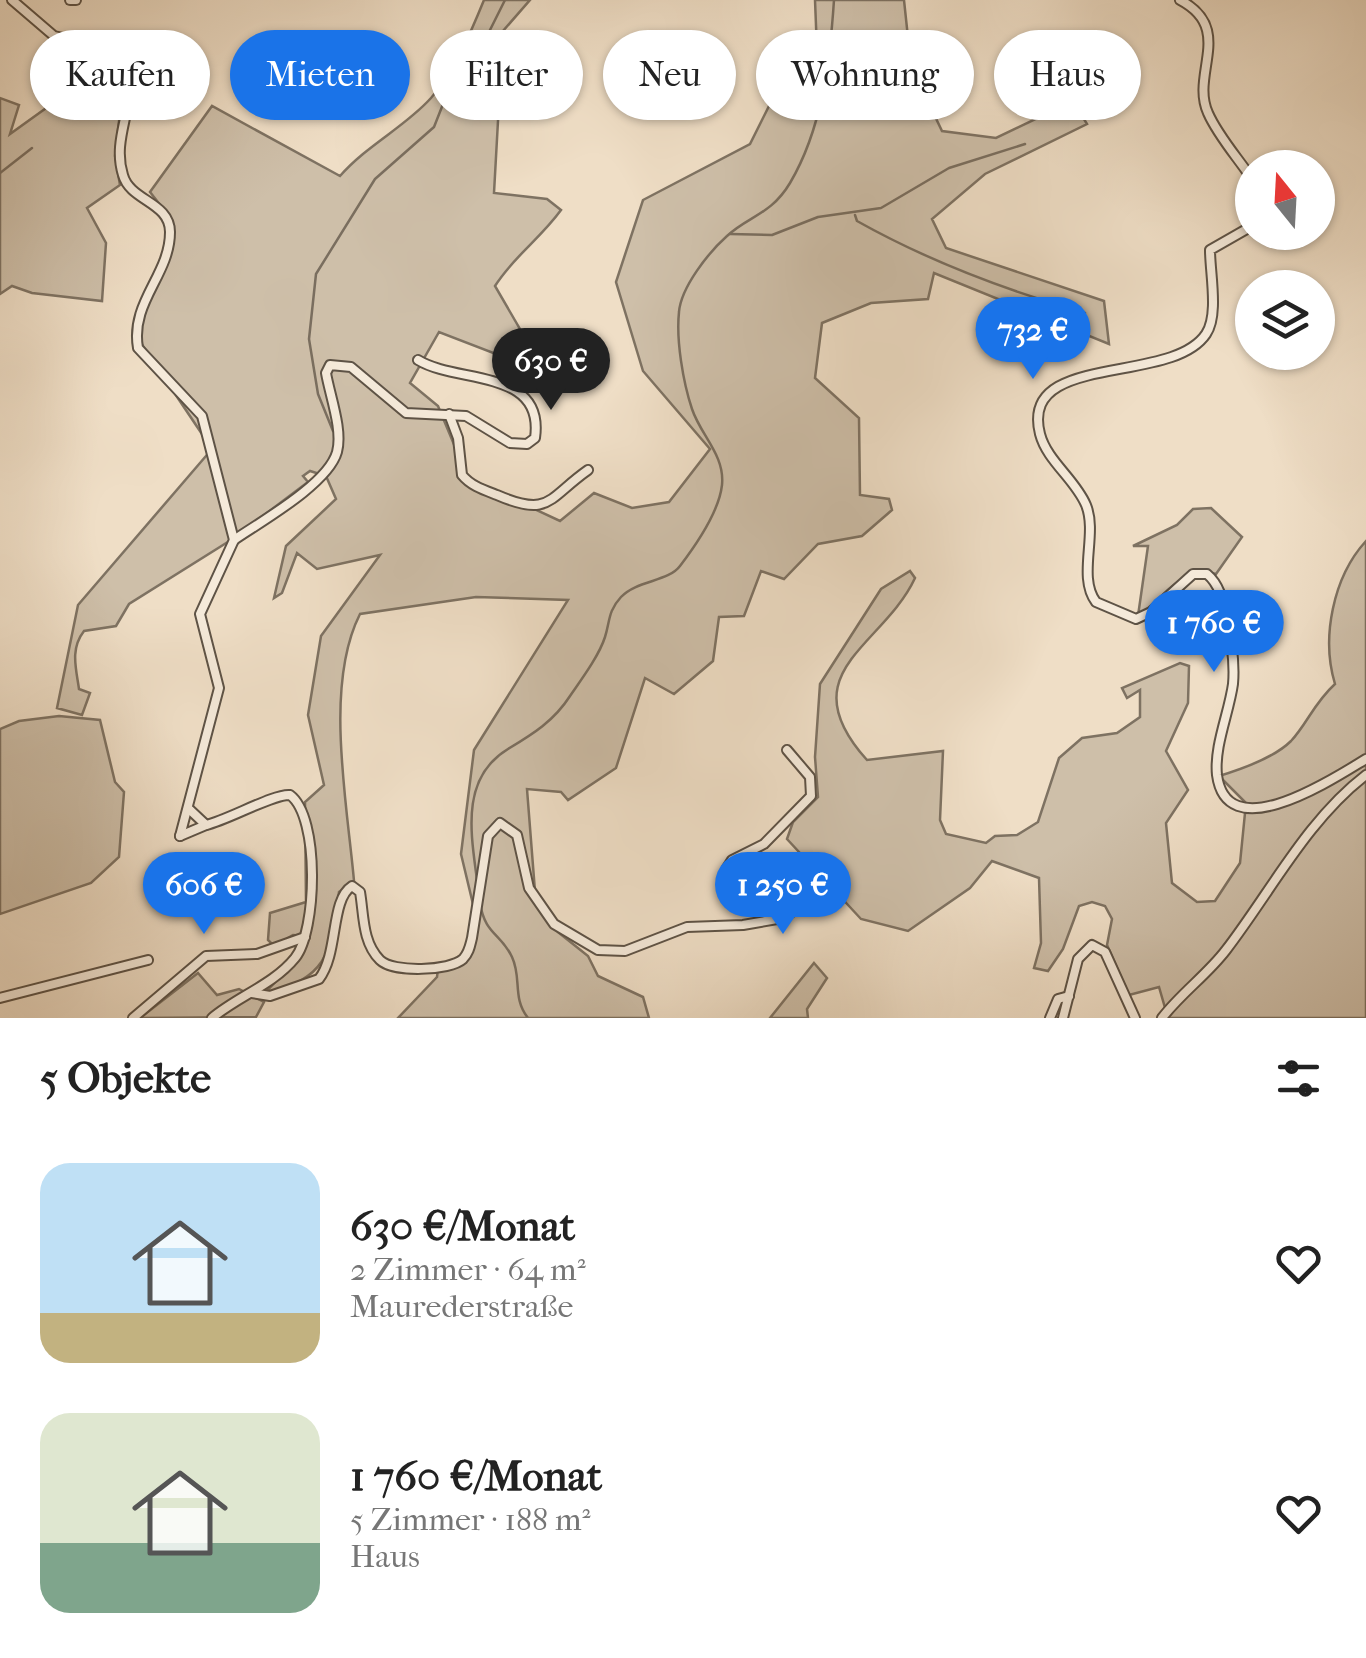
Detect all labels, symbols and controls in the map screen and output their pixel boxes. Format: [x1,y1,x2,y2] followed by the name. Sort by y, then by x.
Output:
[30,30,210,120] chip: Kaufen
[230,30,410,120] chip: Mieten
[430,30,583,120] chip: Filter
[603,30,736,120] chip: Neu
[756,30,974,120] chip: Wohnung
[994,30,1141,120] chip: Haus
[1235,150,1335,250] north arrow
[1235,150,1335,370] map controls
[1235,270,1335,370] button: layers
[963,297,1103,382] pin: 732 €
[998,311,1068,348] text: 732 €
[481,328,621,413] pin: 630 €
[514,342,588,379] text: 630 €
[1122,590,1306,675] pin: 1 760 €
[1167,604,1261,641] text: 1 760 €
[134,852,274,937] pin: 606 €
[691,852,875,937] pin: 1 250 €
[165,866,243,903] text: 606 €
[737,866,829,903] text: 1 250 €
[1271,1051,1326,1106] icon: filters
[40,1054,211,1103] text: 5 Objekte
[350,1202,575,1251] text: 630 €/Monat
[120,1203,240,1323] icon: home
[1271,1236,1326,1291] icon: heart
[350,1251,586,1288] text: 2 Zimmer · 64 m²
[350,1288,573,1325] text: Maurederstraße
[350,1452,602,1501] text: 1 760 €/Monat
[120,1453,240,1573] icon: home
[1271,1486,1326,1541] icon: heart
[350,1501,591,1538] text: 5 Zimmer · 188 m²
[350,1538,420,1575] text: Haus

